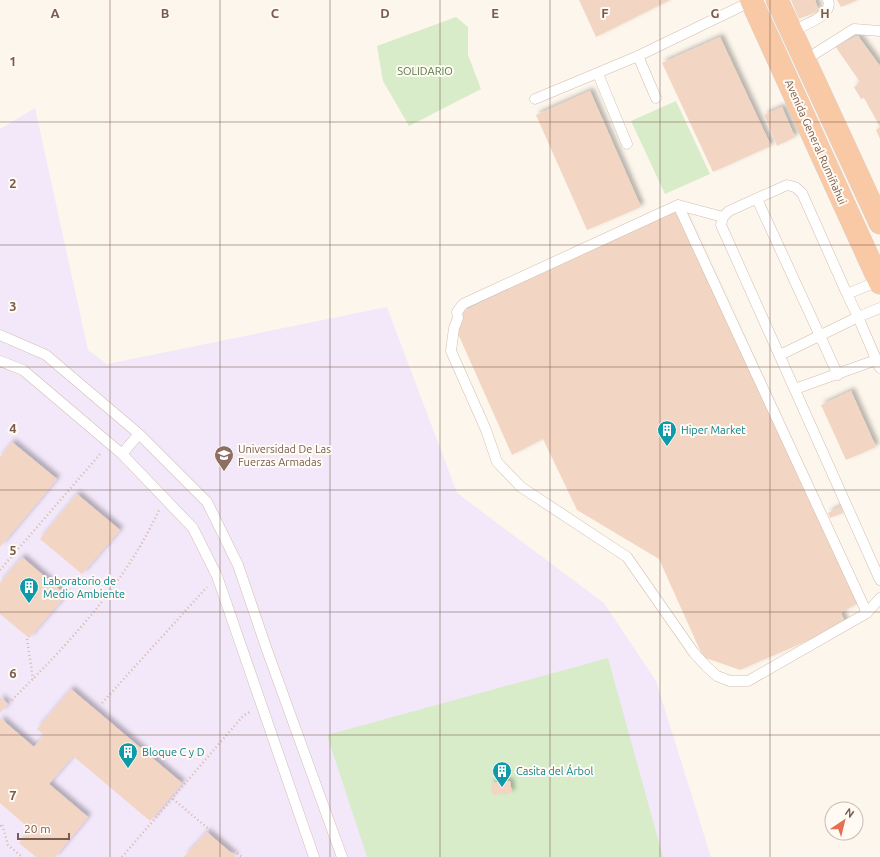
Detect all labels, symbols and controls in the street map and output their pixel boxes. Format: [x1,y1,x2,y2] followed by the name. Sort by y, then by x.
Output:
[50,6,60,20] text: A
[161,6,170,20] text: B
[271,6,280,20] text: C
[380,6,390,20] text: D
[491,6,499,20] text: E
[601,6,609,20] text: F
[711,6,720,20] text: G
[820,6,830,20] text: H
[9,54,17,68] text: 1
[397,65,453,77] park label: SOLIDARIO
[783,78,849,206] street label: Avenida General Rumiñahui
[9,176,17,190] text: 2
[9,299,17,313] text: 3
[656,419,678,447] building icon: Hiper Market
[9,421,17,435] text: 4
[681,424,746,436] place label: Hiper Market
[238,443,331,468] place label: Universidad De Las Fuerzas Armadas
[213,444,235,472] school or university icon: Universidad De Las Fuerzas Armadas
[9,543,17,557] text: 5
[43,575,125,600] place label: Laboratorio de Medio Ambiente
[18,576,40,604] building icon: Laboratorio de Medio Ambiente
[9,666,17,680] text: 6
[117,741,139,769] building icon: Bloque C y D
[142,746,205,758] place label: Bloque C y D
[491,760,513,788] building icon: Casita del Árbol
[516,764,593,777] place label: Casita del Árbol
[9,788,17,802] text: 7
[824,801,864,841] north arrow
[843,806,857,820] text: N
[18,815,69,841] scale bar
[24,822,51,835] text: 20 m

